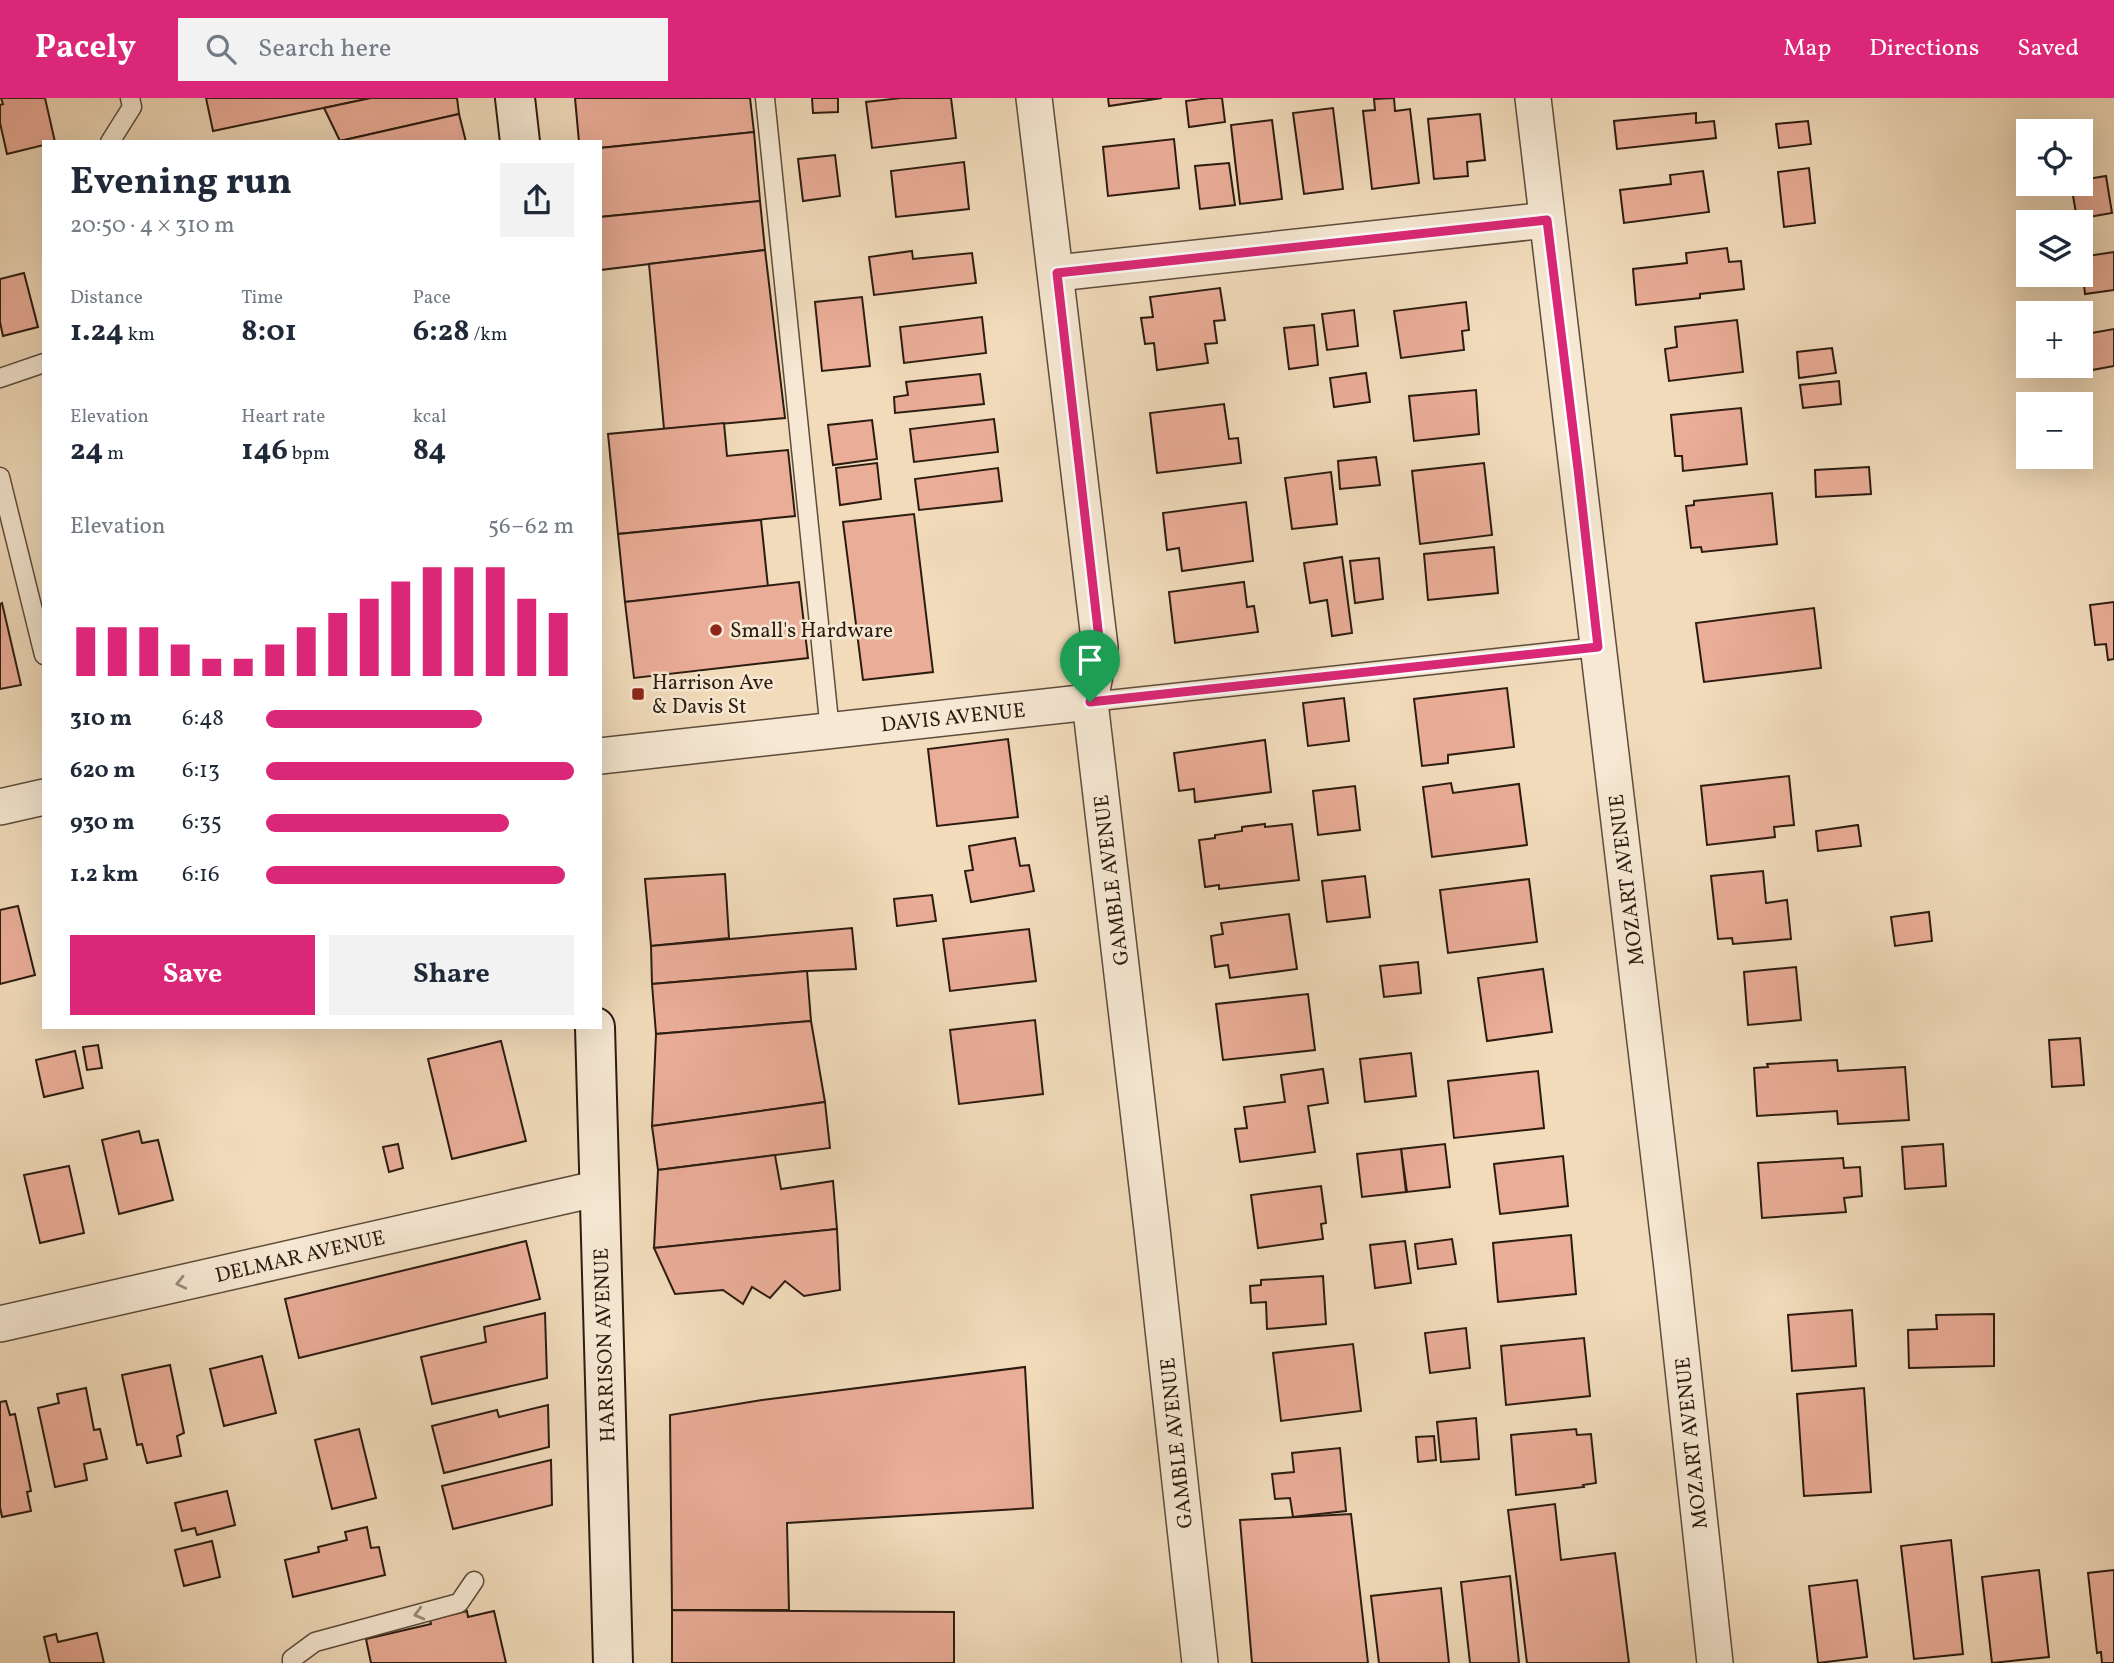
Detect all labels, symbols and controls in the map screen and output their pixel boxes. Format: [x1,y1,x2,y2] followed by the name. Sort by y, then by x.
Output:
[178,18,668,81] search box
[35,26,136,72] text: Pacely
[202,30,240,68] icon: search
[258,31,391,67] text: Search here
[1783,32,1831,66] text: Map
[1869,32,1979,66] text: Directions
[2017,32,2079,66] text: Saved
[2016,119,2093,469] map controls
[2016,119,2093,196] button: locate
[70,157,292,210] text: Evening run
[500,163,574,237] button: share
[70,210,235,242] text: 20:50 · 4 × 310 m
[2016,210,2093,287] button: layers
[70,285,143,311] text: Distance
[241,285,283,311] text: Time
[413,285,451,311] text: Pace
[2016,301,2093,378] button: +
[70,311,124,353] text: 1.24
[241,311,297,353] text: 8:01
[413,311,470,353] text: 6:28
[124,322,155,348] text: km
[470,322,508,348] text: /km
[2016,392,2093,469] button: −
[70,404,149,430] text: Elevation
[241,404,325,430] text: Heart rate
[413,404,446,430] text: kcal
[70,430,103,472] text: 24
[241,430,288,472] text: 146
[413,430,446,472] text: 84
[103,441,124,467] text: m
[288,441,330,467] text: bpm
[70,511,166,543] text: Elevation
[488,511,574,543] text: 56–62 m
[730,617,893,646] place label: Small's Hardware
[708,622,724,638] marker: Small's Hardware
[1060,630,1120,702] pin
[1071,641,1109,679] icon: arrive
[652,669,773,722] place label: Harrison Ave & Davis St
[630,686,646,702] marker: Harrison Ave & Davis St
[879,696,1027,741] street label: DAVIS AVENUE
[70,703,132,735] text: 310 m
[182,703,224,735] text: 6:48
[70,755,136,787] text: 620 m
[182,755,220,787] text: 6:13
[1603,792,1652,967] street label: MOZART AVENUE
[1088,793,1137,967] street label: GAMBLE AVENUE
[70,807,135,839] text: 930 m
[182,807,222,839] text: 6:35
[70,859,139,891] text: 1.2 km
[182,859,220,891] text: 6:16
[70,935,315,1015] button: Save
[329,935,574,1015] button: Share
[212,1224,388,1291] street label: DELMAR AVENUE
[588,1247,623,1443] street label: HARRISON AVENUE
[175,1274,187,1289] one-way arrow
[1669,1355,1716,1530] street label: MOZART AVENUE
[1154,1356,1201,1530] street label: GAMBLE AVENUE
[414,1606,426,1620] one-way arrow

